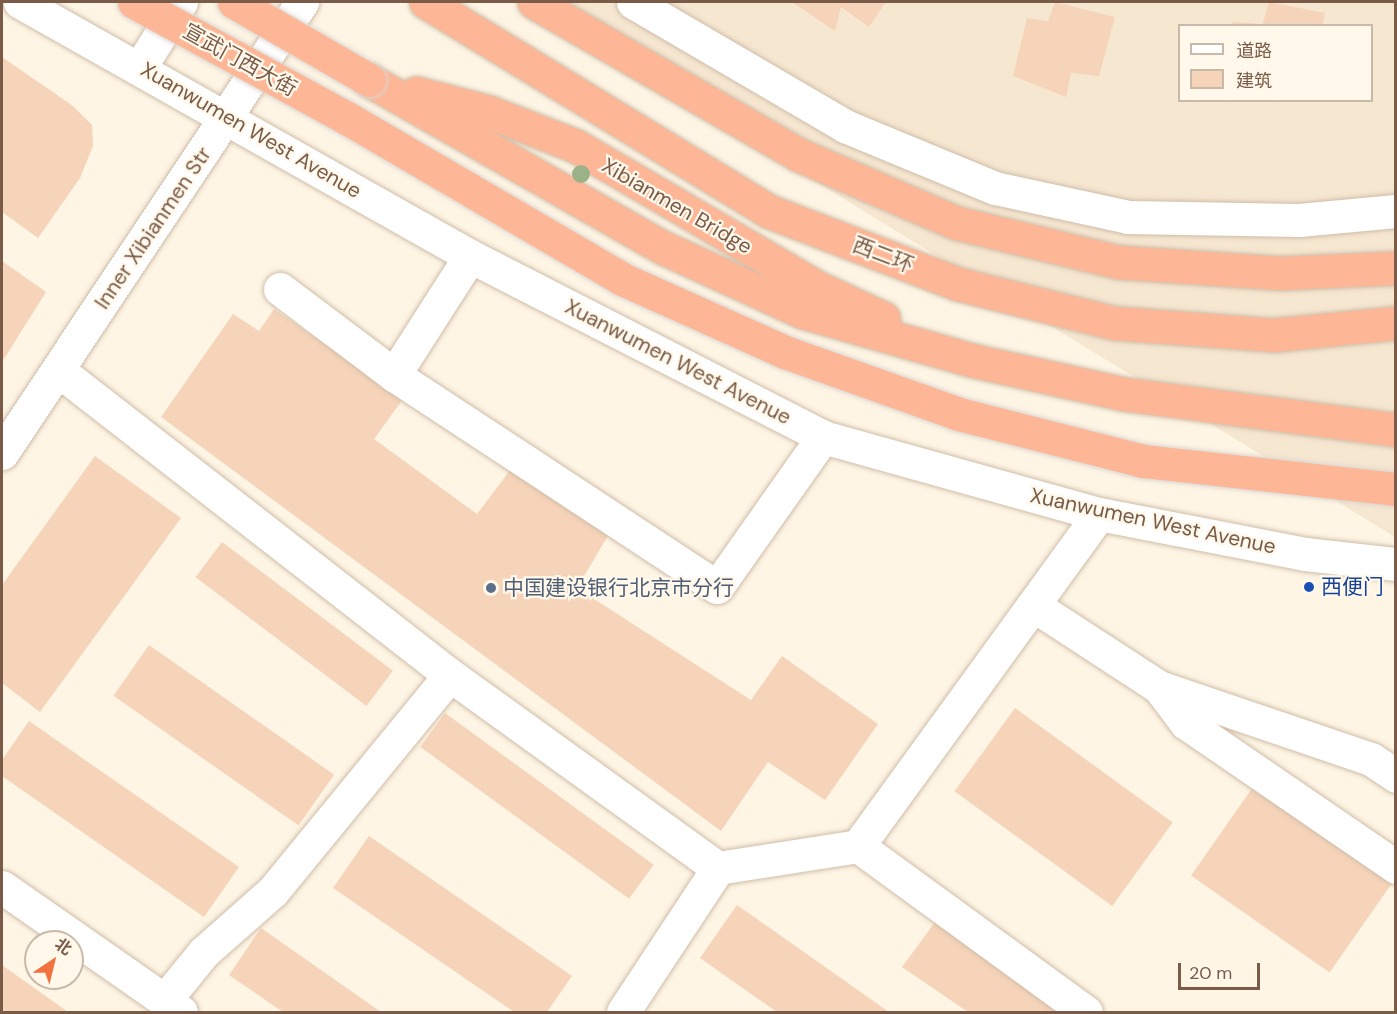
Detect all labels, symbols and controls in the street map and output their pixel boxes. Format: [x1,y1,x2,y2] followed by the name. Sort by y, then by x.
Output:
[179,18,301,102] street label: 宣武门西大街
[1178,24,1373,102] legend
[1236,39,1272,63] text: 道路
[136,56,366,204] street label: Xuanwumen West Avenue
[1236,69,1272,93] text: 建筑
[89,142,217,314] street label: Inner Xibianmen Str
[597,153,757,259] street label: Xibianmen Bridge
[849,232,917,278] street label: 西二环
[561,294,795,430] street label: Xuanwumen West Avenue
[1028,483,1278,559] street label: Xuanwumen West Avenue
[1321,574,1384,600] place label: 西便门
[503,575,734,601] place label: 中国建设银行北京市分行
[1302,580,1316,594] marker: 西便门
[484,581,498,595] marker: 中国建设银行北京市分行
[24,930,84,990] north arrow
[51,933,76,960] text: 北
[1181,951,1264,989] scale bar
[1189,961,1232,985] text: 20 m

